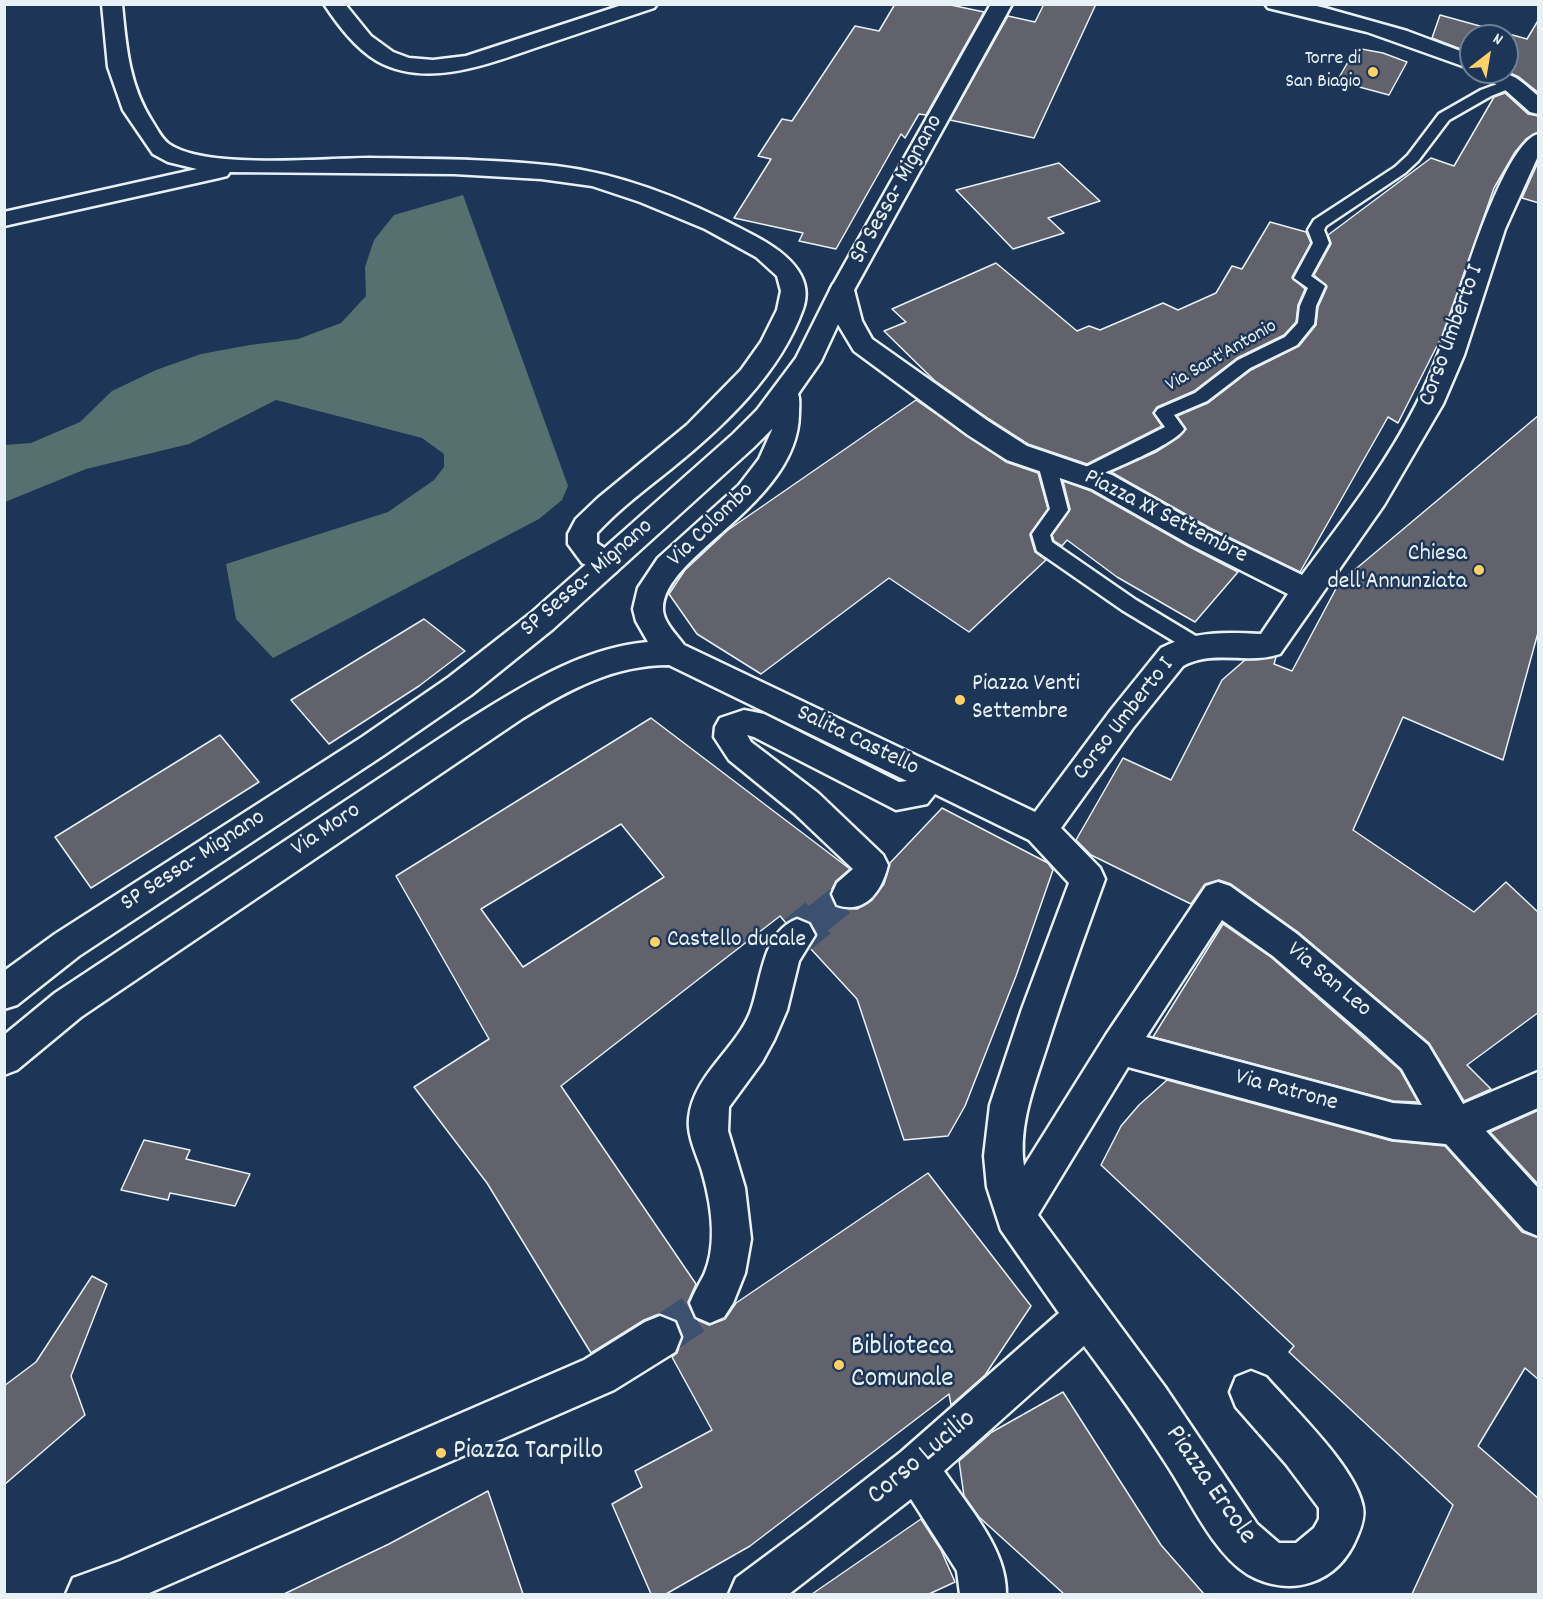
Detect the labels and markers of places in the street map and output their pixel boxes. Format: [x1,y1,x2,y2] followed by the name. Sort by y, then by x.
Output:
[1285,48,1361,95] place label: Torre di San Biagio
[1366,65,1380,79] marker: Torre di San Biagio
[1327,542,1467,598] place label: Chiesa dell'Annunziata
[1472,563,1486,577] marker: Chiesa dell'Annunziata
[972,672,1080,728] place label: Piazza Venti Settembre
[953,693,967,707] marker: Piazza Venti Settembre
[667,928,806,956] place label: Castello ducale
[648,935,662,949] marker: Castello ducale
[851,1332,954,1398] place label: Biblioteca Comunale
[832,1358,846,1372] marker: Biblioteca Comunale
[453,1436,603,1470] place label: Piazza Tarpillo
[434,1446,448,1460] marker: Piazza Tarpillo

